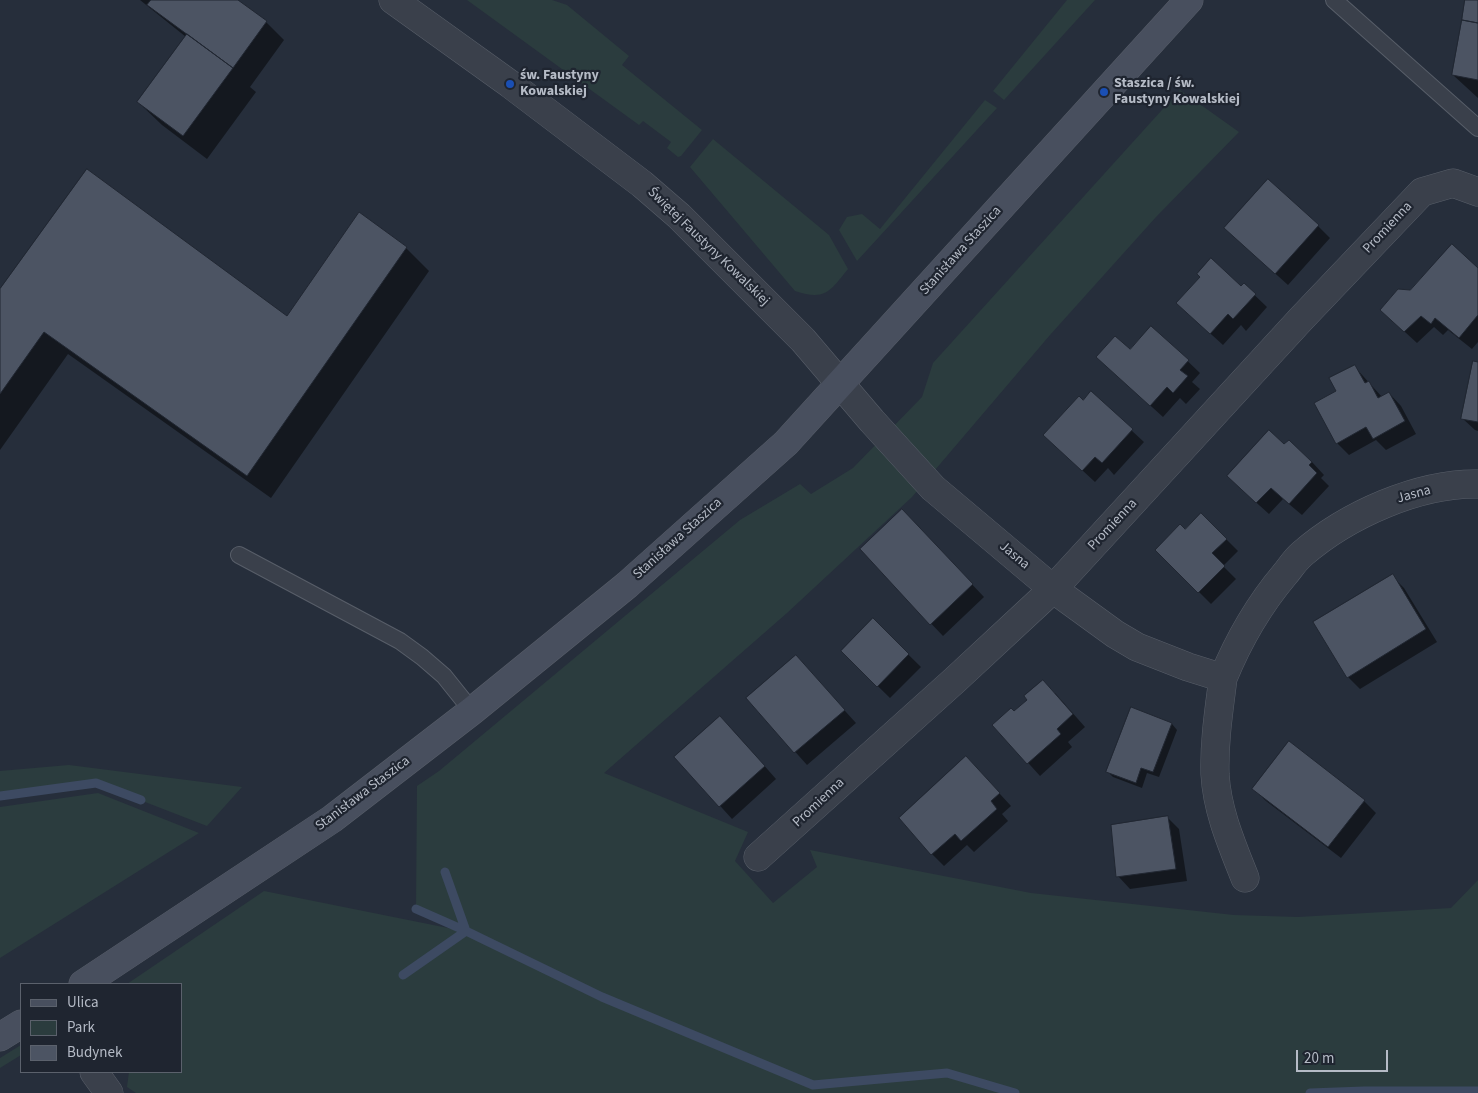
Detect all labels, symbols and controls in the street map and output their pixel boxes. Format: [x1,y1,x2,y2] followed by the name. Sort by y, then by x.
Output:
[520,68,599,100] place label: św. Faustyny Kowalskiej
[1114,76,1240,108] place label: Staszica / św. Faustyny Kowalskiej
[504,78,516,90] marker: św. Faustyny Kowalskiej
[1098,86,1110,98] marker: Staszica / św. Faustyny Kowalskiej
[643,184,773,310] street label: Świętej Faustyny Kowalskiej
[1360,199,1416,257] street label: Promienna
[917,203,1005,299] street label: Stanisława Staszica
[1395,482,1433,508] street label: Jasna
[630,495,726,583] street label: Stanisława Staszica
[1085,496,1141,554] street label: Promienna
[995,539,1033,573] street label: Jasna
[312,753,414,835] street label: Stanisława Staszica
[790,775,848,831] street label: Promienna
[20,983,182,1073] legend
[67,992,98,1013] text: Ulica
[67,1017,95,1038] text: Park
[1298,1040,1390,1072] scale bar
[67,1042,122,1063] text: Budynek
[1304,1048,1334,1069] text: 20 m

